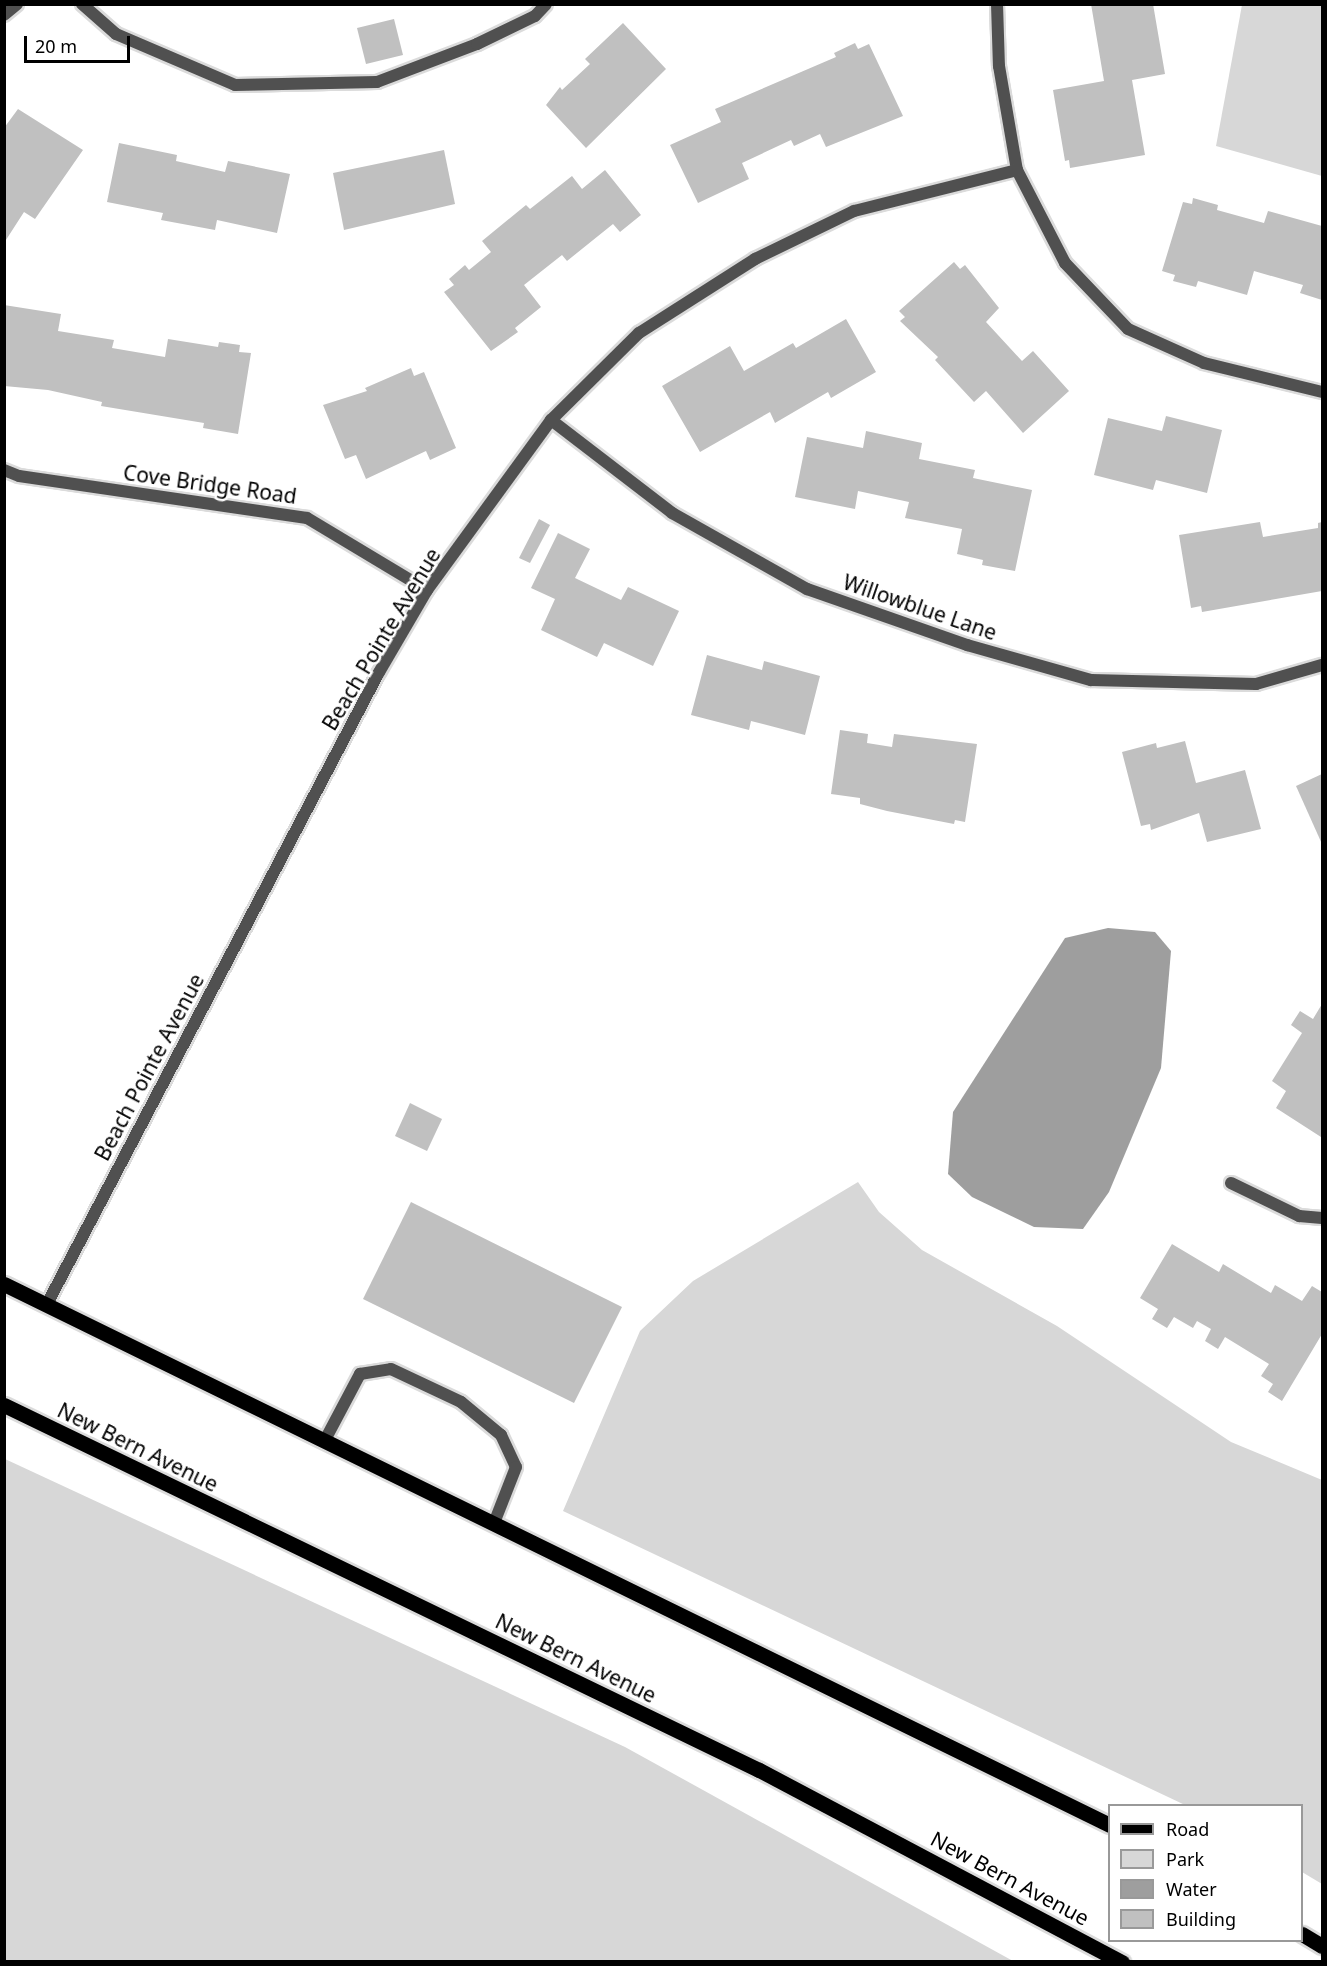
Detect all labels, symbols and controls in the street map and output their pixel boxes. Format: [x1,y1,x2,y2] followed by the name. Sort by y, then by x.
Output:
[27,24,134,62] scale bar
[35,34,77,58] text: 20 m
[122,459,298,509] street label: Cove Bridge Road
[317,543,445,735] street label: Beach Pointe Avenue
[840,569,1000,645] street label: Willowblue Lane
[89,969,209,1165] street label: Beach Pointe Avenue
[54,1397,222,1497] street label: New Bern Avenue
[492,1608,660,1708] street label: New Bern Avenue
[1108,1804,1303,1942] legend
[1166,1817,1209,1841] text: Road
[927,1826,1093,1930] street label: New Bern Avenue
[1166,1847,1204,1871] text: Park
[1166,1877,1217,1901] text: Water
[1166,1907,1236,1931] text: Building

